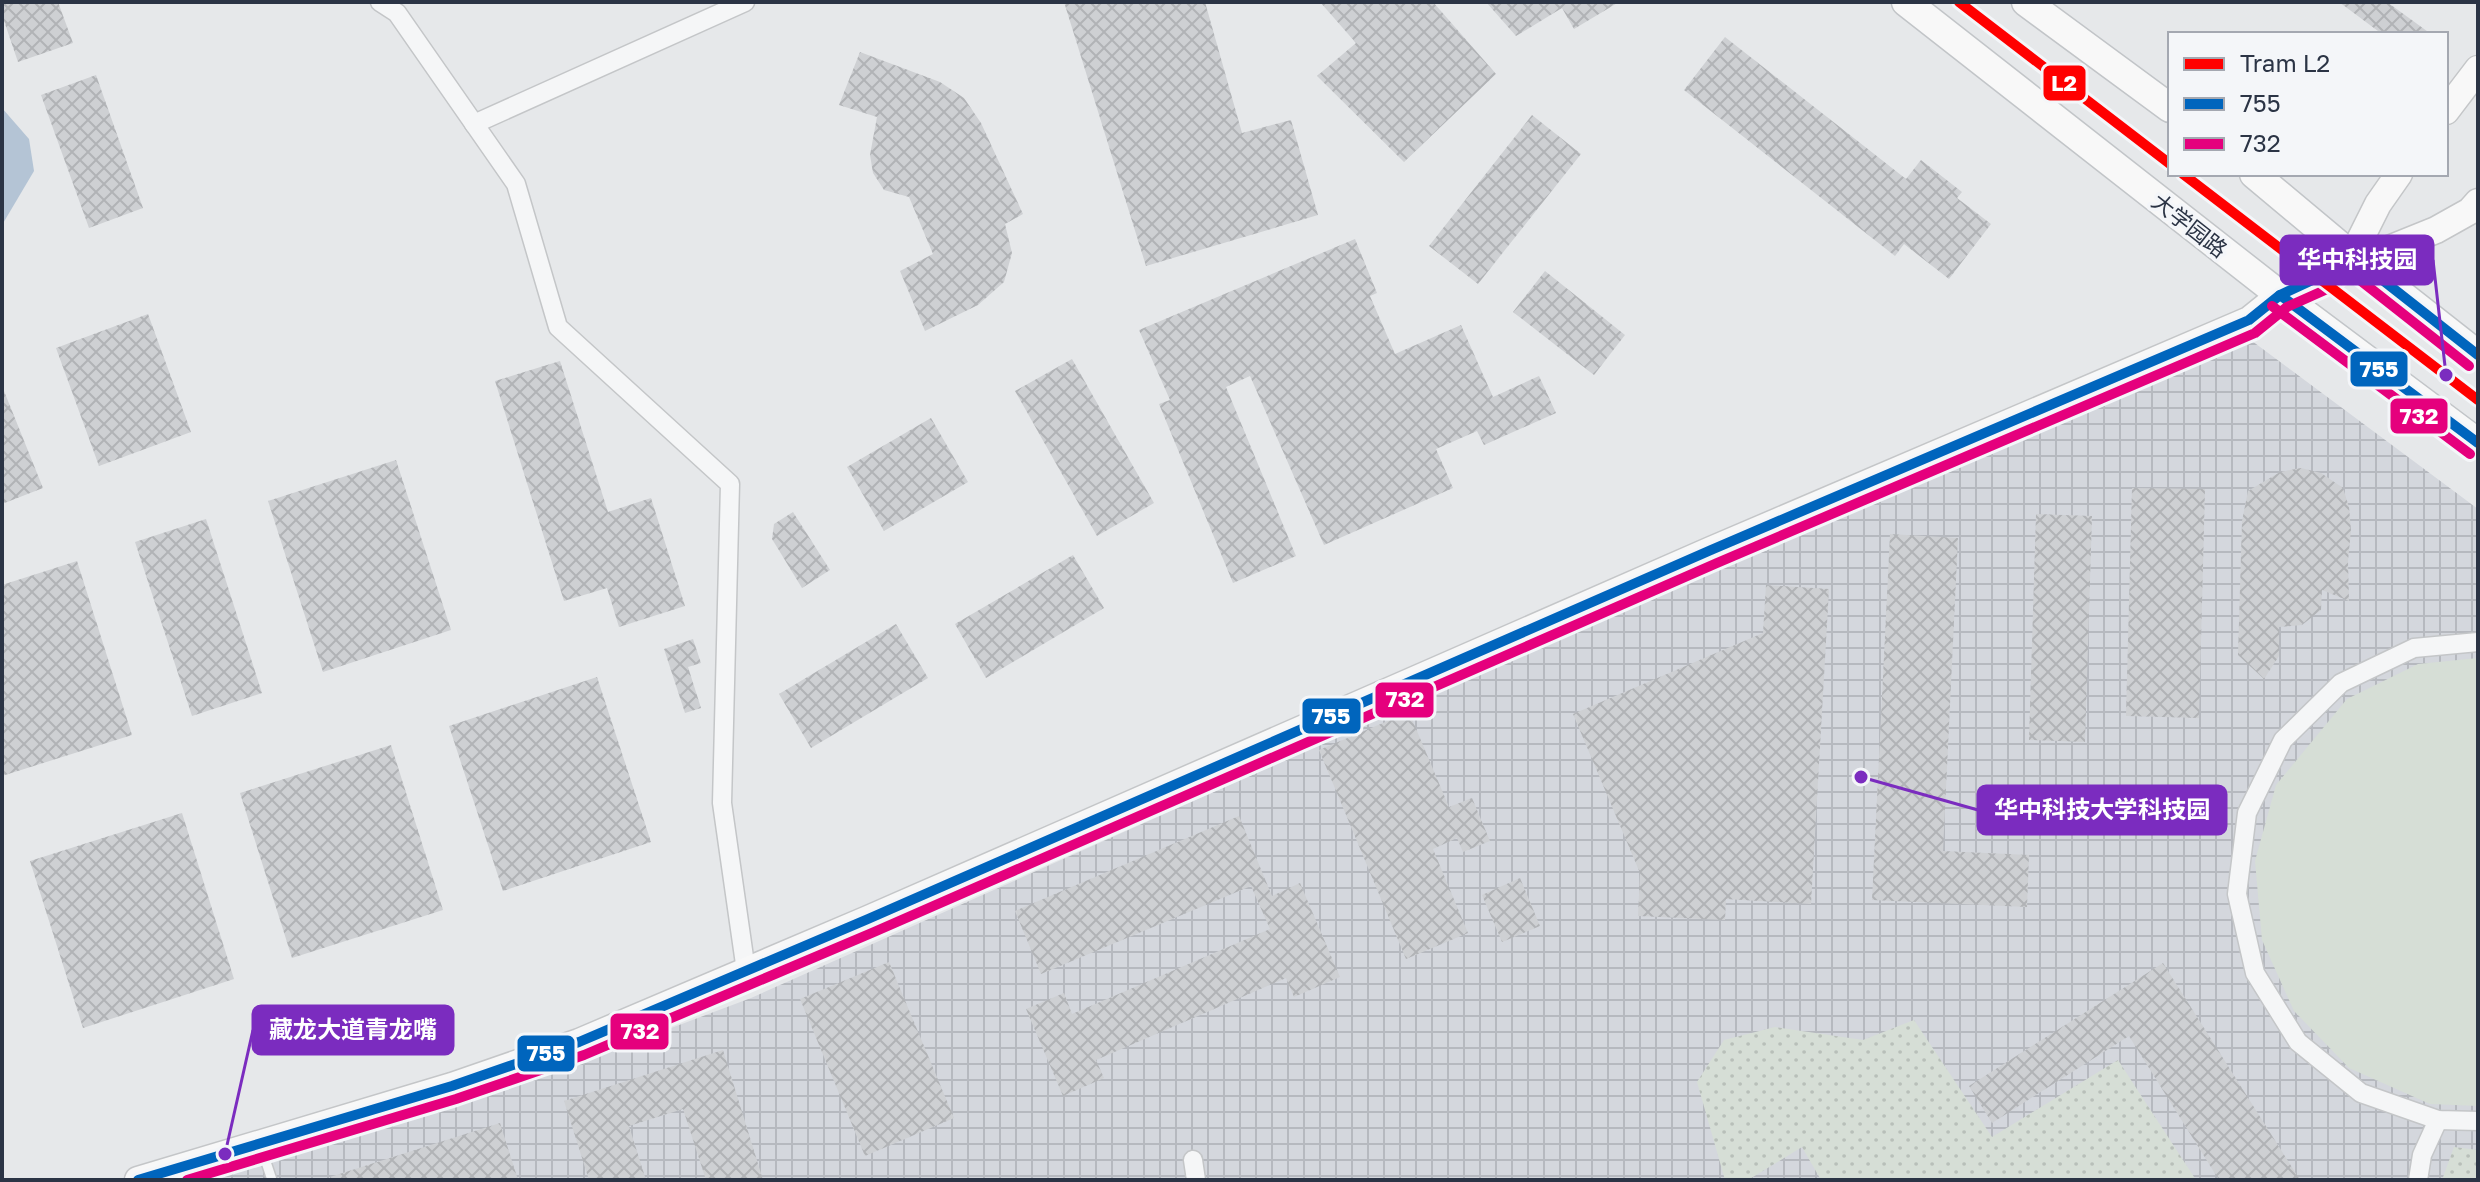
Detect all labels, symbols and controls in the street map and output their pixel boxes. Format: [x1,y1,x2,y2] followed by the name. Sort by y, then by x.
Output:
[2168,32,2448,176] legend
[2240,48,2330,77] text: Tram L2
[2042,64,2087,102] line badge: L2
[2051,69,2077,96] text: L2
[2240,88,2281,117] text: 755
[2240,128,2281,157] text: 732
[2147,187,2233,263] street label: 大学园路
[2281,236,2433,284] callout: 华中科技园
[2297,244,2417,273] text: 华中科技园
[2349,350,2409,388] line badge: 755
[2360,355,2398,382] text: 755
[2389,397,2449,435] line badge: 732
[2400,402,2438,429] text: 732
[1374,681,1435,719] line badge: 732
[1386,685,1424,712] text: 732
[1301,697,1362,735] line badge: 755
[1312,702,1350,729] text: 755
[1978,786,2226,834] callout: 华中科技大学科技园
[1994,794,2210,823] text: 华中科技大学科技园
[253,1006,453,1054] callout: 藏龙大道青龙嘴
[609,1012,670,1051] line badge: 732
[269,1014,437,1043] text: 藏龙大道青龙嘴
[621,1017,659,1044] text: 732
[516,1034,576,1073] line badge: 755
[527,1039,565,1066] text: 755

